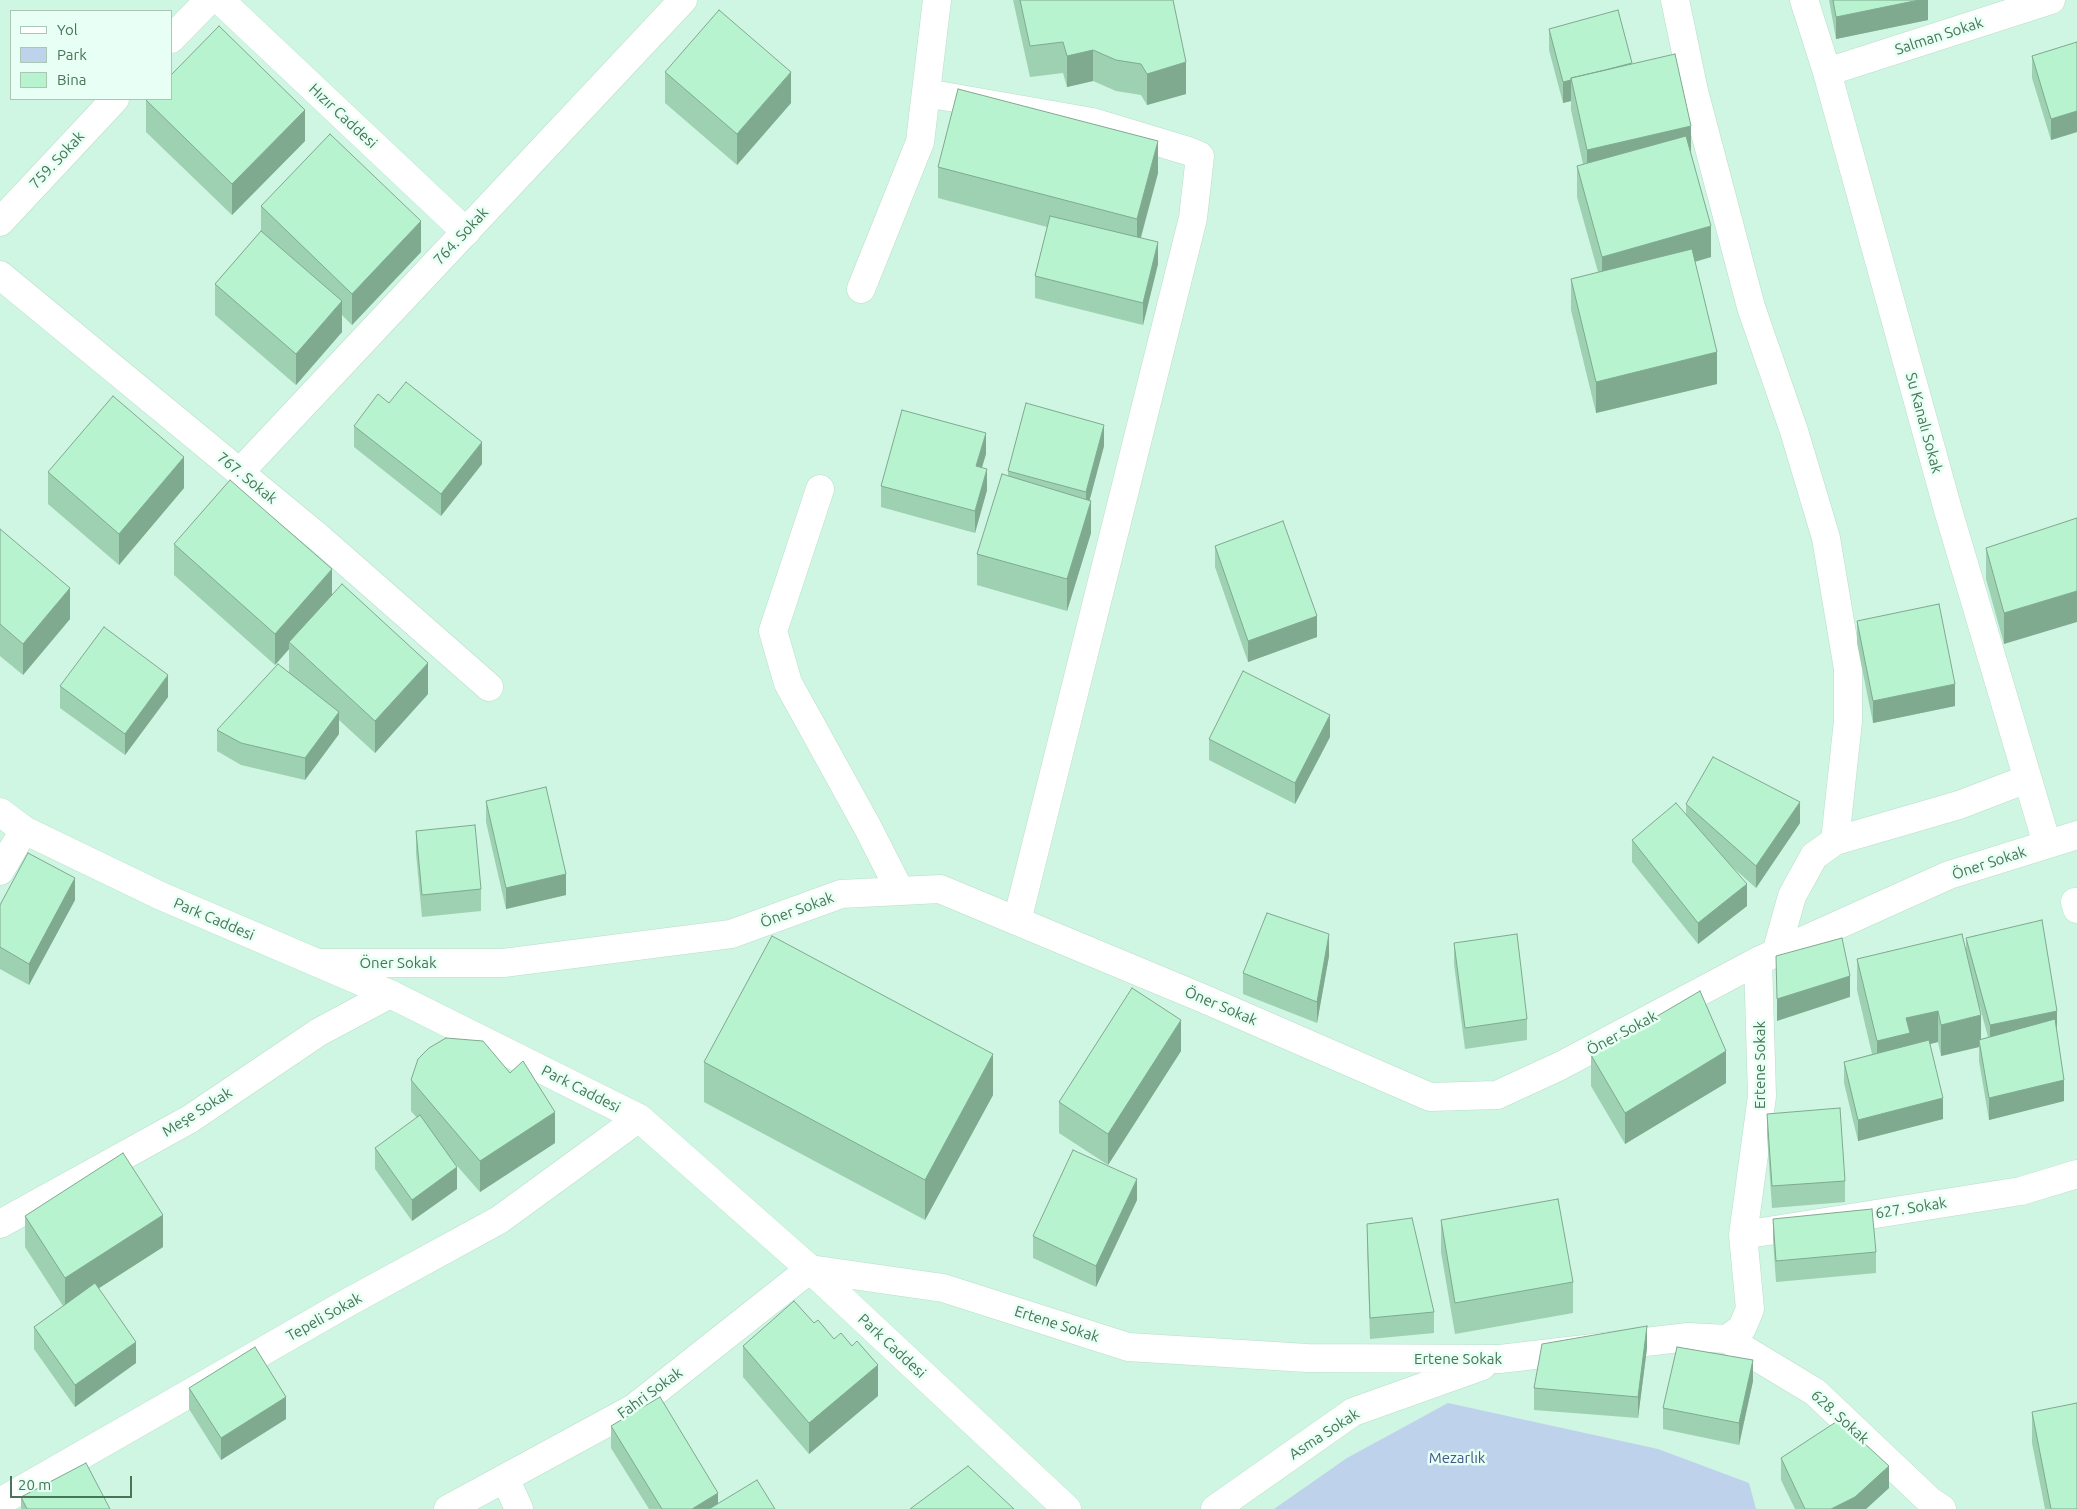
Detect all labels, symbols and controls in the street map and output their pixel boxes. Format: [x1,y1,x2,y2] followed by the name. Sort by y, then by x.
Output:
[10,10,172,100] legend
[1893,13,1985,59] street label: Salman Sokak
[57,21,78,38] text: Yol
[57,46,87,63] text: Park
[57,71,86,88] text: Bina
[305,80,381,152] street label: Hızır Caddesi
[26,128,88,192] street label: 759. Sokak
[430,204,492,268] street label: 764. Sokak
[1902,371,1946,475] street label: Su Kanalı Sokak
[213,448,281,508] street label: 767. Sokak
[1950,843,2028,883] street label: Öner Sokak
[758,888,836,932] street label: Öner Sokak
[171,894,257,944] street label: Park Caddesi
[359,954,437,972] street label: Öner Sokak
[1182,983,1260,1029] street label: Öner Sokak
[1584,1007,1660,1059] street label: Öner Sokak
[1751,1021,1769,1109] street label: Ertene Sokak
[539,1061,623,1117] street label: Park Caddesi
[159,1083,235,1141] street label: Meşe Sokak
[1874,1193,1948,1223] street label: 627. Sokak
[283,1289,365,1345] street label: Tepeli Sokak
[1012,1302,1102,1346] street label: Ertene Sokak
[854,1310,930,1382] street label: Park Caddesi
[1414,1350,1502,1368] street label: Ertene Sokak
[614,1363,686,1423] street label: Fahri Sokak
[1807,1386,1873,1448] street label: 628. Sokak
[1286,1405,1362,1463] street label: Asma Sokak
[1429,1449,1485,1467] park label: Mezarlık
[12,1466,135,1498] scale bar
[18,1476,51,1493] text: 20 m

